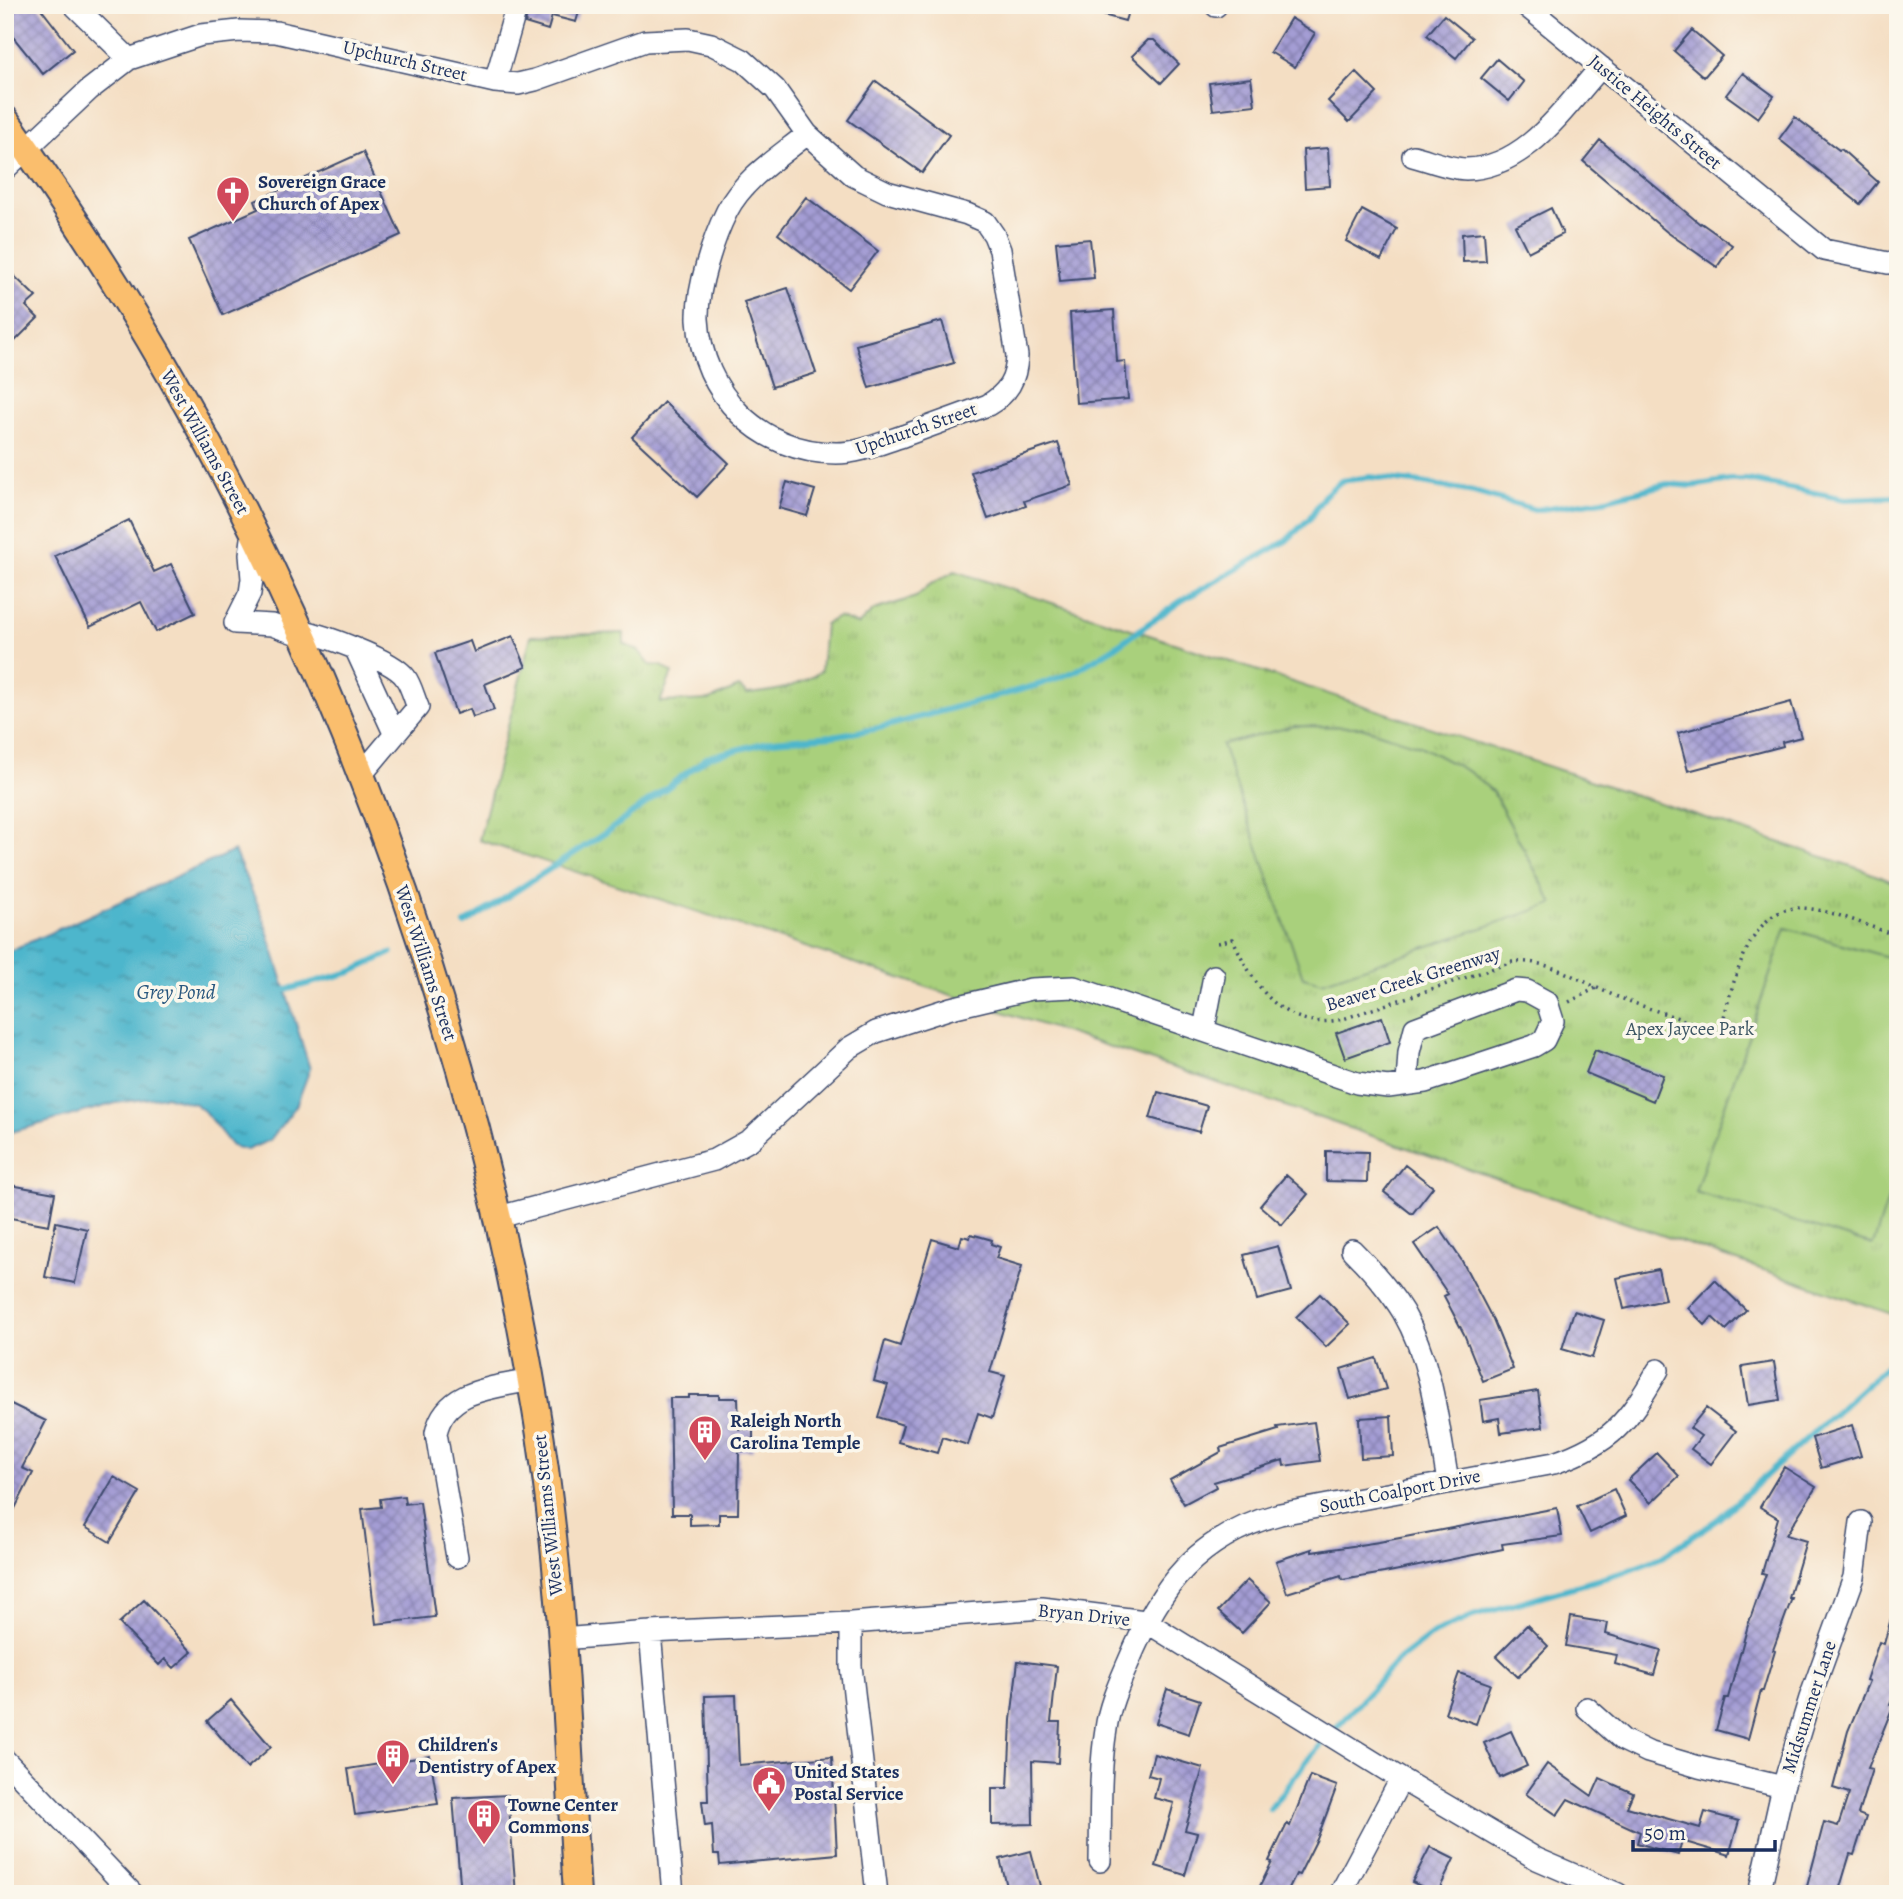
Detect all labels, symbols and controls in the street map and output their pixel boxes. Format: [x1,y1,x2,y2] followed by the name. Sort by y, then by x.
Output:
[340,34,470,88] street label: Upchurch Street
[1583,48,1727,176] street label: Justice Heights Street
[258,169,386,217] place label: Sovereign Grace Church of Apex
[214,174,252,223] church icon: Sovereign Grace Church of Apex
[154,364,256,519] street label: West Williams Street
[852,396,980,462] street label: Upchurch Street
[388,881,463,1044] street label: West Williams Street
[1323,940,1504,1018] street label: Beaver Creek Greenway
[136,978,216,1006] water label: Grey Pond
[1625,1016,1755,1042] park label: Apex Jaycee Park
[730,1408,861,1456] place label: Raleigh North Carolina Temple
[686,1413,724,1462] building icon: Raleigh North Carolina Temple
[527,1433,570,1598] street label: West Williams Street
[1317,1463,1483,1519] street label: South Coalport Drive
[1037,1597,1131,1633] street label: Bryan Drive
[1775,1637,1843,1777] street label: Midsummer Lane
[418,1732,557,1780] place label: Children's Dentistry of Apex
[374,1737,412,1786] building icon: Children's Dentistry of Apex
[794,1759,904,1807] place label: United States Postal Service
[750,1764,788,1813] public building icon: United States Postal Service
[508,1792,618,1840] place label: Towne Center Commons
[465,1797,503,1846] building icon: Towne Center Commons
[1633,1808,1775,1852] scale bar
[1644,1819,1686,1847] text: 50 m

